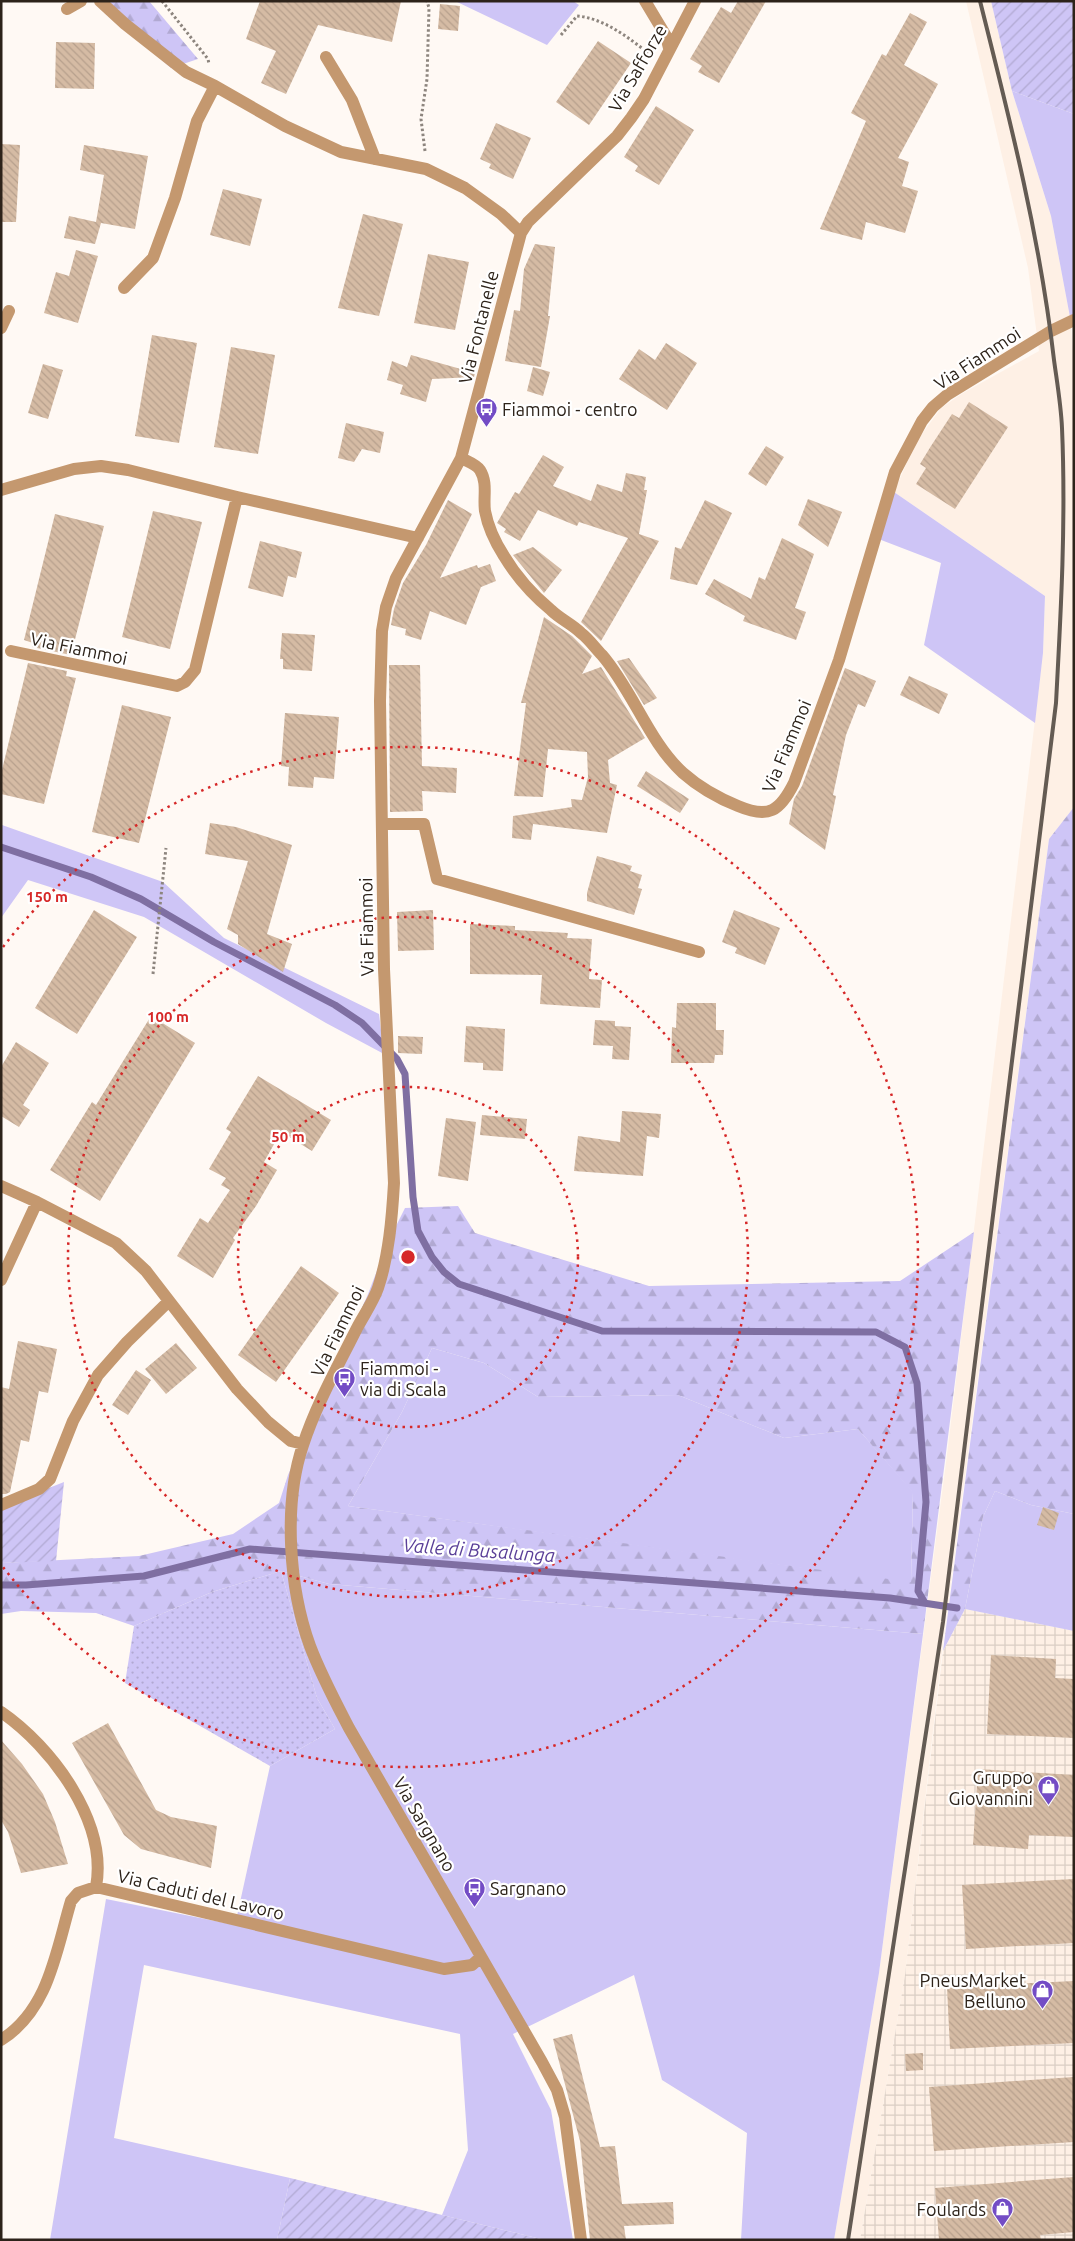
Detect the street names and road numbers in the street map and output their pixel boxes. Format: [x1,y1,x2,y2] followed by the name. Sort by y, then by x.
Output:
[604,21,670,115] street label: Via Safforze
[454,268,502,386] street label: Via Fontanelle
[930,323,1024,393] street label: Via Fiammoi
[29,628,129,668] street label: Via Fiammoi
[757,697,815,795] street label: Via Fiammoi
[355,877,377,977] street label: Via Fiammoi
[306,1282,368,1380] street label: Via Fiammoi
[390,1773,460,1875] street label: Via Sargnano
[116,1865,286,1923] street label: Via Caduti del Lavoro

